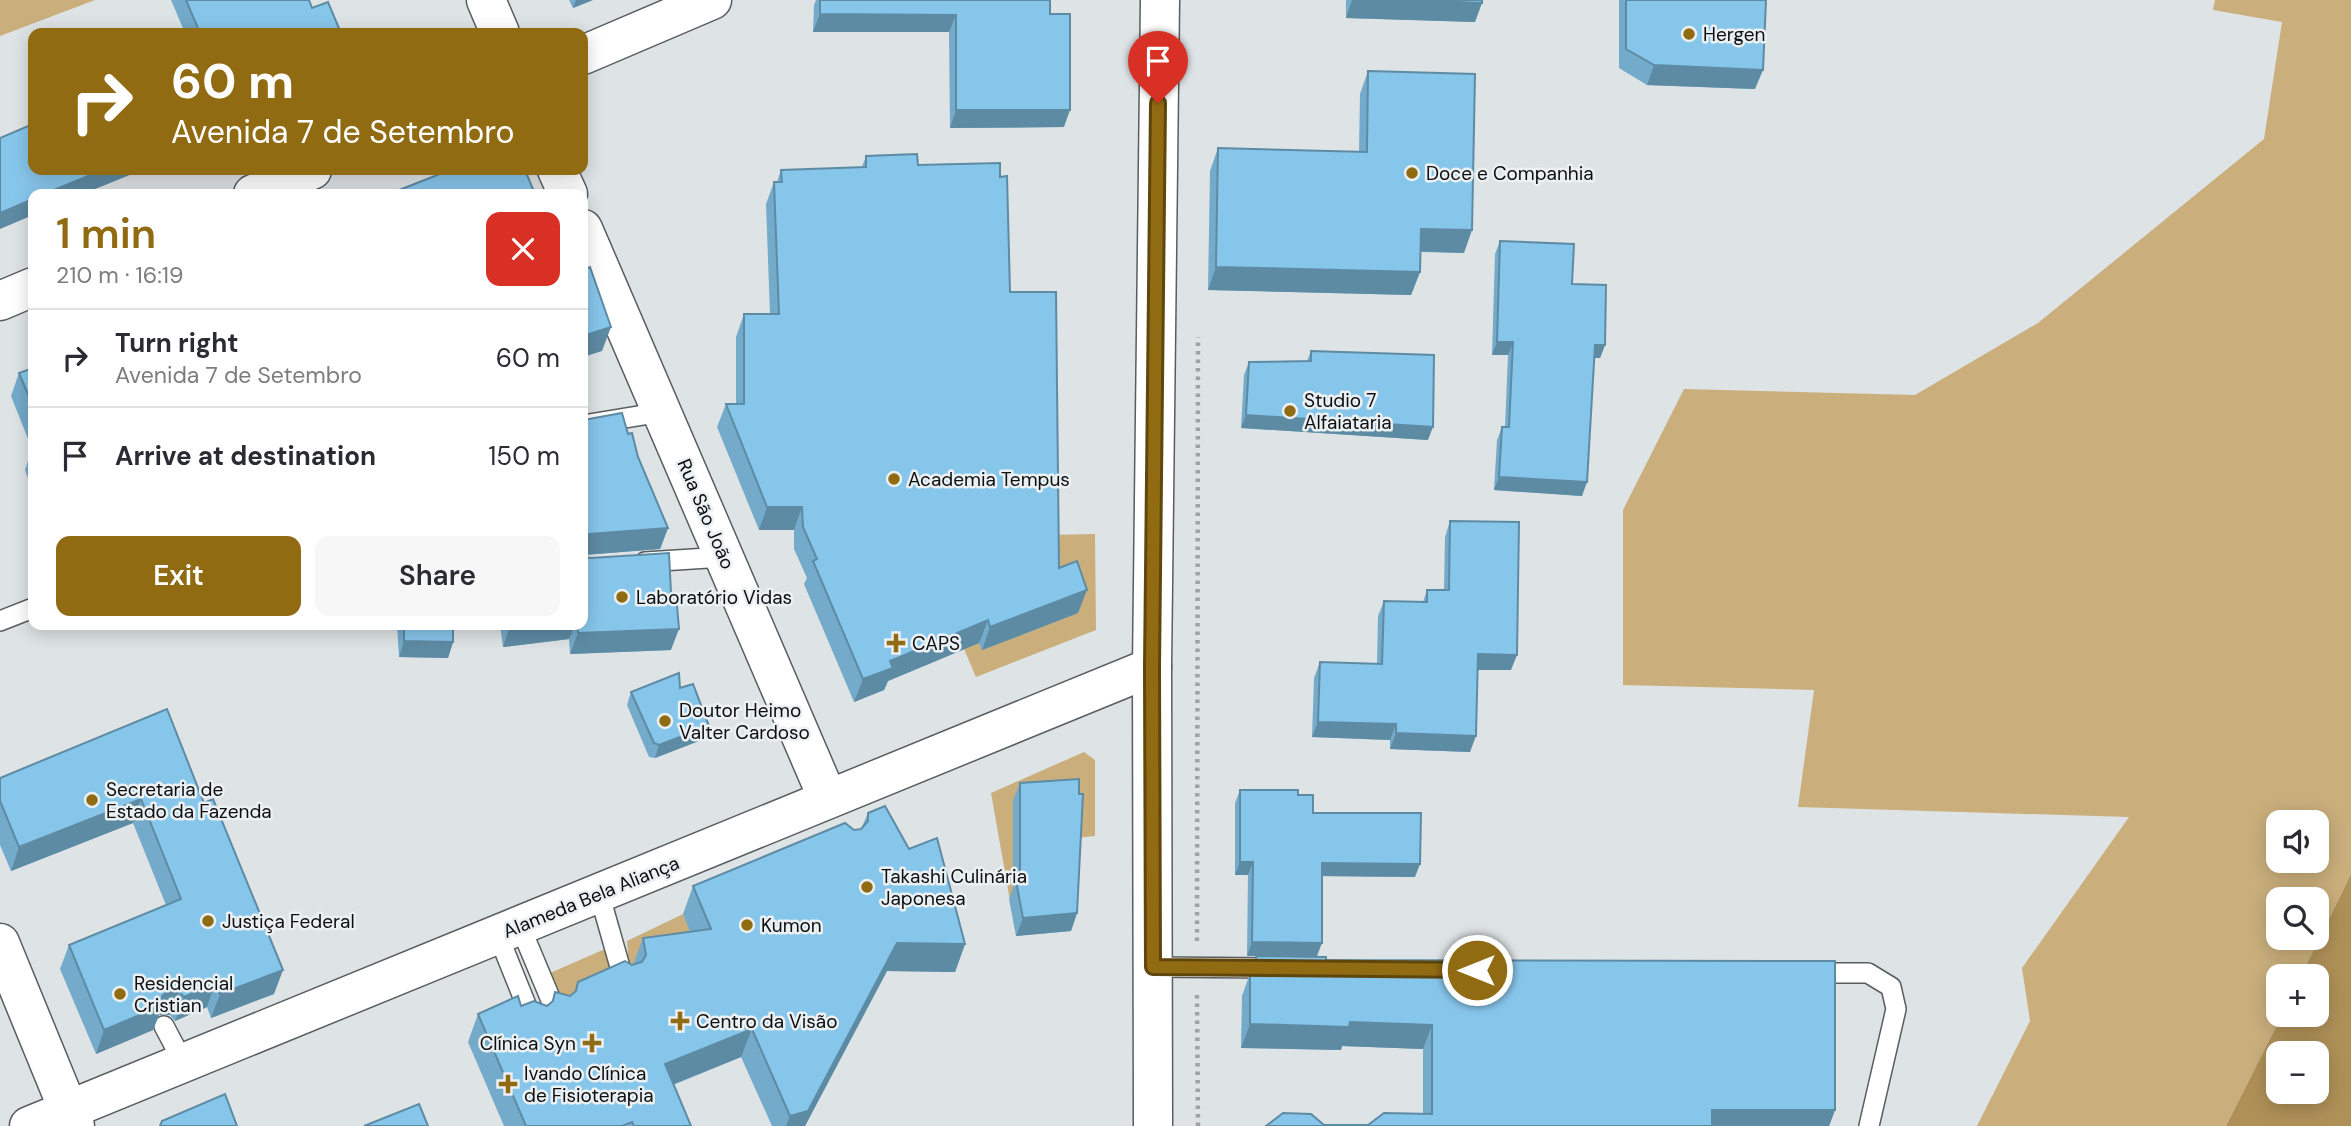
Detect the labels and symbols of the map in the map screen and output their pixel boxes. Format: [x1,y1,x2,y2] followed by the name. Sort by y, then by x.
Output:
[1703,22,1765,47] place label: Hergen
[1681,26,1697,42] marker: Hergen
[1128,31,1188,103] pin
[1426,161,1594,186] place label: Doce e Companhia
[1404,165,1420,181] marker: Doce e Companhia
[1304,388,1392,435] place label: Studio 7 Alfaiataria
[1282,403,1298,419] marker: Studio 7 Alfaiataria
[672,455,740,573] street label: Rua São João
[908,467,1070,492] place label: Academia Tempus
[886,471,902,487] marker: Academia Tempus
[636,585,792,610] place label: Laboratório Vidas
[614,589,630,605] marker: Laboratório Vidas
[912,631,960,656] place label: CAPS
[886,633,906,653] marker: CAPS
[679,698,810,745] place label: Doutor Heimo Valter Cardoso
[657,713,673,729] marker: Doutor Heimo Valter Cardoso
[106,777,272,824] place label: Secretaria de Estado da Fazenda
[84,792,100,808] marker: Secretaria de Estado da Fazenda
[499,850,683,944] street label: Alameda Bela Aliança
[881,864,1027,911] place label: Takashi Culinária Japonesa
[859,879,875,895] marker: Takashi Culinária Japonesa
[222,909,355,934] place label: Justiça Federal
[200,913,216,929] marker: Justiça Federal
[761,913,822,938] place label: Kumon
[739,917,755,933] marker: Kumon
[1440,933,1514,1007] position arrow
[134,971,233,1018] place label: Residencial Cristian
[112,986,128,1002] marker: Residencial Cristian
[696,1009,837,1034] place label: Centro da Visão
[670,1011,690,1031] marker: Centro da Visão
[480,1031,576,1056] place label: Clínica Syn
[582,1033,602,1053] marker: Clínica Syn
[524,1061,654,1108] place label: Ivando Clínica de Fisioterapia
[498,1074,518,1094] marker: Ivando Clínica de Fisioterapia

